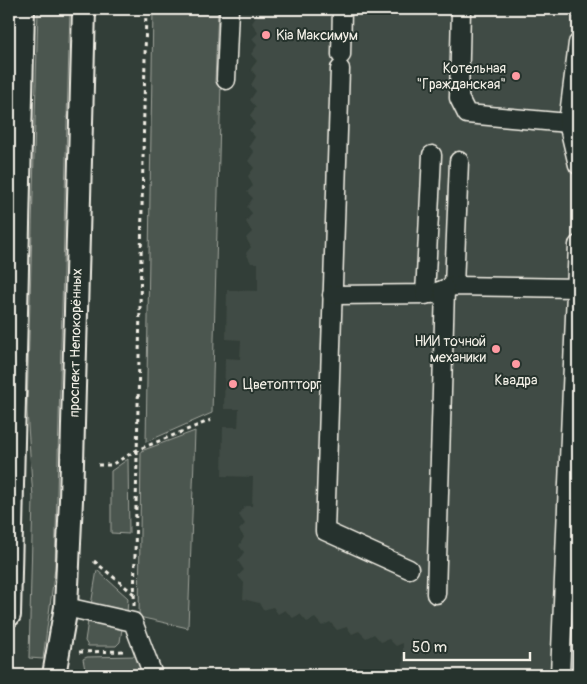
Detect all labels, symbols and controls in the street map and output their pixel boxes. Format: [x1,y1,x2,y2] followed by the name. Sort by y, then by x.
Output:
[276,27,358,44] place label: Kia Максимум
[260,29,272,41] marker: Kia Максимум
[417,60,506,93] place label: Котельная "Гражданская"
[510,70,522,82] marker: Котельная "Гражданская"
[66,268,85,418] street label: проспект Непокорённых
[414,333,486,366] place label: НИИ точной механики
[490,343,502,355] marker: НИИ точной механики
[510,358,522,370] marker: Квадра
[495,372,537,389] place label: Квадра
[243,376,322,393] place label: Цветоптторг
[227,378,239,390] marker: Цветоптторг
[404,629,531,661] scale bar
[412,638,447,657] text: 50 m

